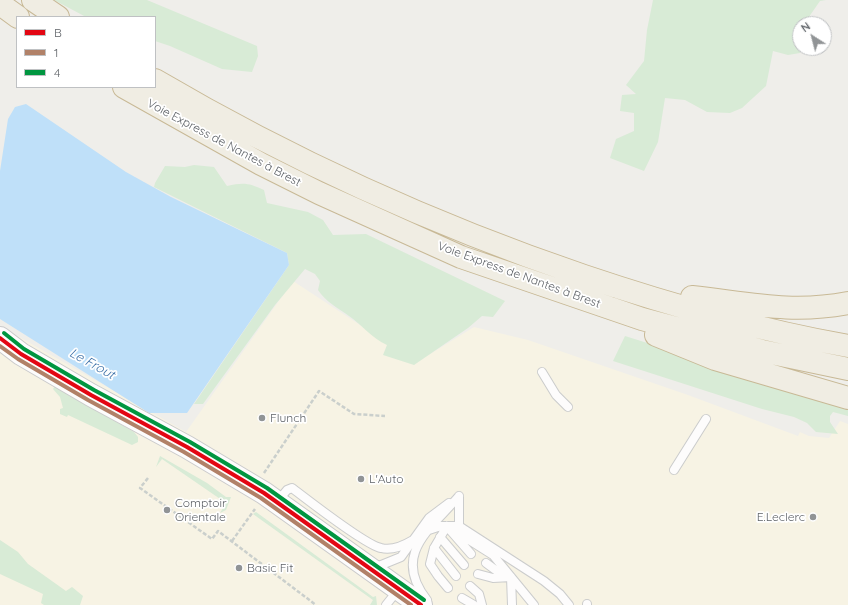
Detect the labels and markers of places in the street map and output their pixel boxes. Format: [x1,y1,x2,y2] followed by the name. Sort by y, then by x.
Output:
[270,411,306,425] place label: Flunch
[257,413,267,423] marker: Flunch
[369,472,403,486] place label: L'Auto
[356,474,366,484] marker: L'Auto
[175,496,227,524] place label: Comptoir Orientale
[162,505,172,515] marker: Comptoir Orientale
[757,510,805,524] place label: E.Leclerc
[808,512,818,522] marker: E.Leclerc
[247,561,293,575] place label: Basic Fit
[234,563,244,573] marker: Basic Fit

